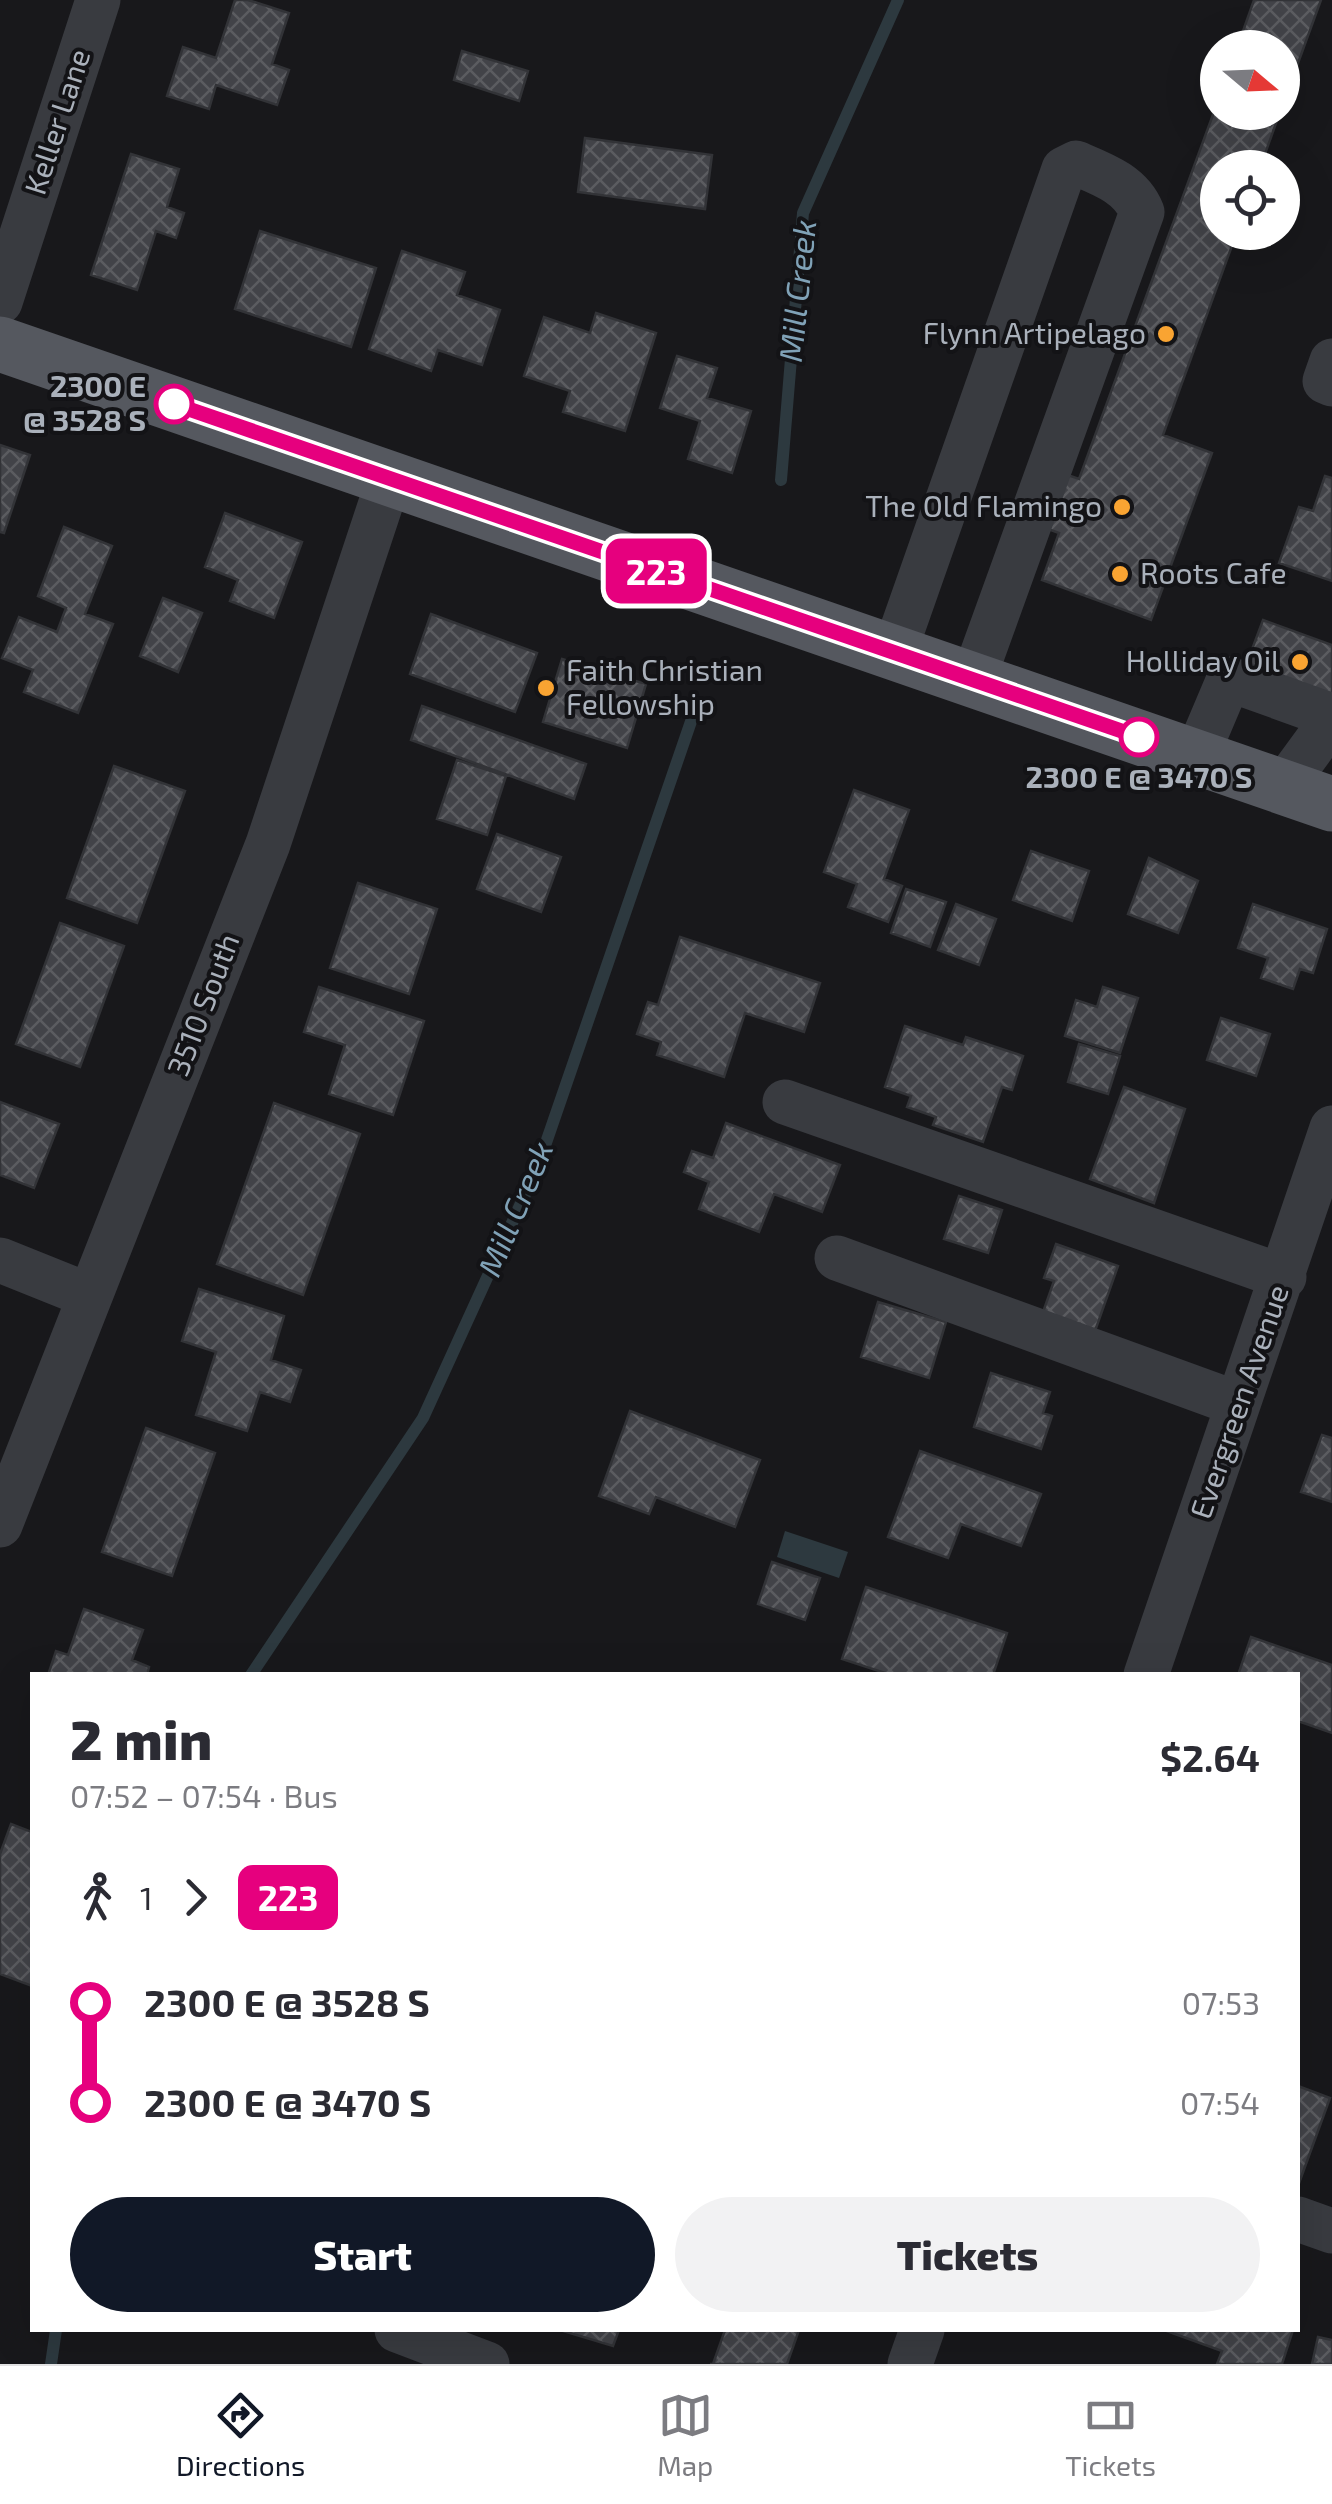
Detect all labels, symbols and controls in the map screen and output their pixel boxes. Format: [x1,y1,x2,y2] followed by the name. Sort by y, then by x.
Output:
[1200,30,1300,130] north arrow
[1200,30,1300,250] map controls
[16,44,97,199] street label: Keller Lane
[1200,150,1300,250] button: locate
[770,218,822,364] water label: Mill Creek
[923,314,1146,350] place label: Flynn Artipelago
[1155,323,1177,345] marker: Flynn Artipelago
[23,367,146,437] place label: 2300 E @ 3528 S
[155,385,193,423] marker: 2300 E @ 3528 S
[865,487,1102,523] place label: The Old Flamingo
[1111,496,1133,518] marker: The Old Flamingo
[598,538,714,604] line badge: 223
[626,550,686,592] text: 223
[1140,554,1287,590] place label: Roots Cafe
[1109,563,1131,585] marker: Roots Cafe
[1126,642,1280,678] place label: Holliday Oil
[566,651,763,721] place label: Faith Christian Fellowship
[1289,651,1311,673] marker: Holliday Oil
[535,677,557,699] marker: Faith Christian Fellowship
[1120,718,1158,756] marker: 2300 E @ 3470 S
[1026,758,1252,794] place label: 2300 E @ 3470 S
[159,928,246,1080] street label: 3510 South
[469,1135,560,1281] water label: Mill Creek
[1181,1280,1295,1523] street label: Evergreen Avenue
[70,1705,212,1771] text: 2 min
[1160,1734,1260,1780] text: $2.64
[70,1776,338,1814] text: 07:52 – 07:54 · Bus
[70,1870,125,1925] icon: walk
[168,1870,223,1925] icon: forward
[258,1876,318,1918] text: 223
[140,1878,153,1916] text: 1
[144,1979,430,2025] text: 2300 E @ 3528 S
[1182,1983,1260,2021] text: 07:53
[144,2079,431,2125] text: 2300 E @ 3470 S
[1180,2083,1260,2121] text: 07:54
[70,2197,655,2312] button: Start
[675,2197,1260,2312] button: Tickets
[176,2388,305,2482] tab: Directions
[657,2388,713,2482] tab: Map
[1065,2388,1156,2482] tab: Tickets

